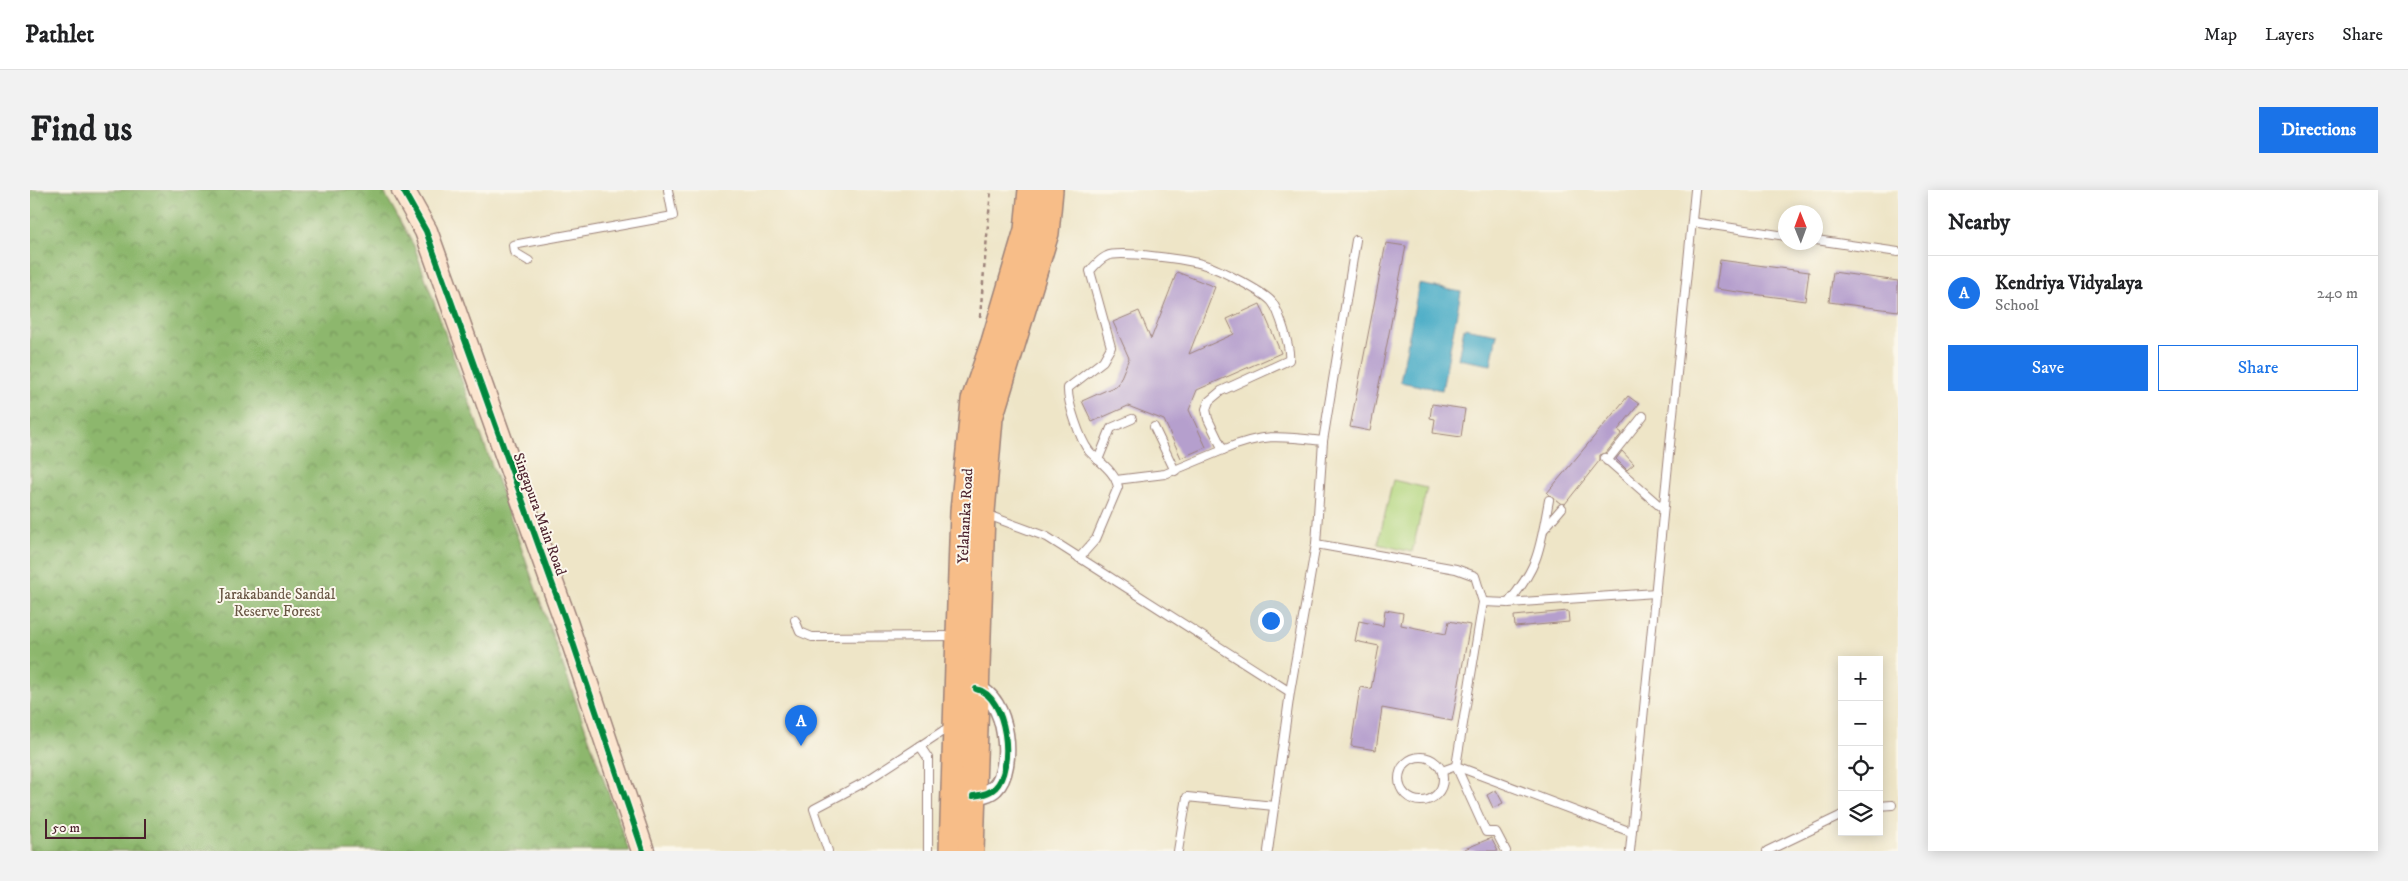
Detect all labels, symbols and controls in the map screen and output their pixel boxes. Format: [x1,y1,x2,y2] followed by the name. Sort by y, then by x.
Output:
[25,20,94,50] text: Pathlet
[2204,24,2237,46] text: Map
[2265,24,2314,46] text: Layers
[2342,24,2383,46] text: Share
[2259,107,2378,153] button: Directions
[30,108,132,152] text: Find us
[1778,205,1823,250] north arrow
[1948,210,2010,236] text: Nearby
[1995,272,2142,295] text: Kendriya Vidyalaya
[1959,283,1969,303] text: A
[2317,283,2358,303] text: 240 m
[1995,295,2039,315] text: School
[1948,345,2148,391] button: Save
[2158,345,2358,391] button: Share
[508,450,571,579] street label: Singapura Main Road
[954,467,978,564] street label: Yelahanka Road
[217,585,336,621] park label: Jarakabande Sandal Reserve Forest
[1258,608,1284,634] your location
[1838,656,1883,836] map controls
[1838,656,1883,701] button: +
[1838,701,1883,746] button: −
[785,705,817,746] pin: A
[1838,746,1883,791] button: locate
[1838,791,1883,836] button: layers
[45,816,146,839] scale bar
[52,819,80,837] text: 50 m

